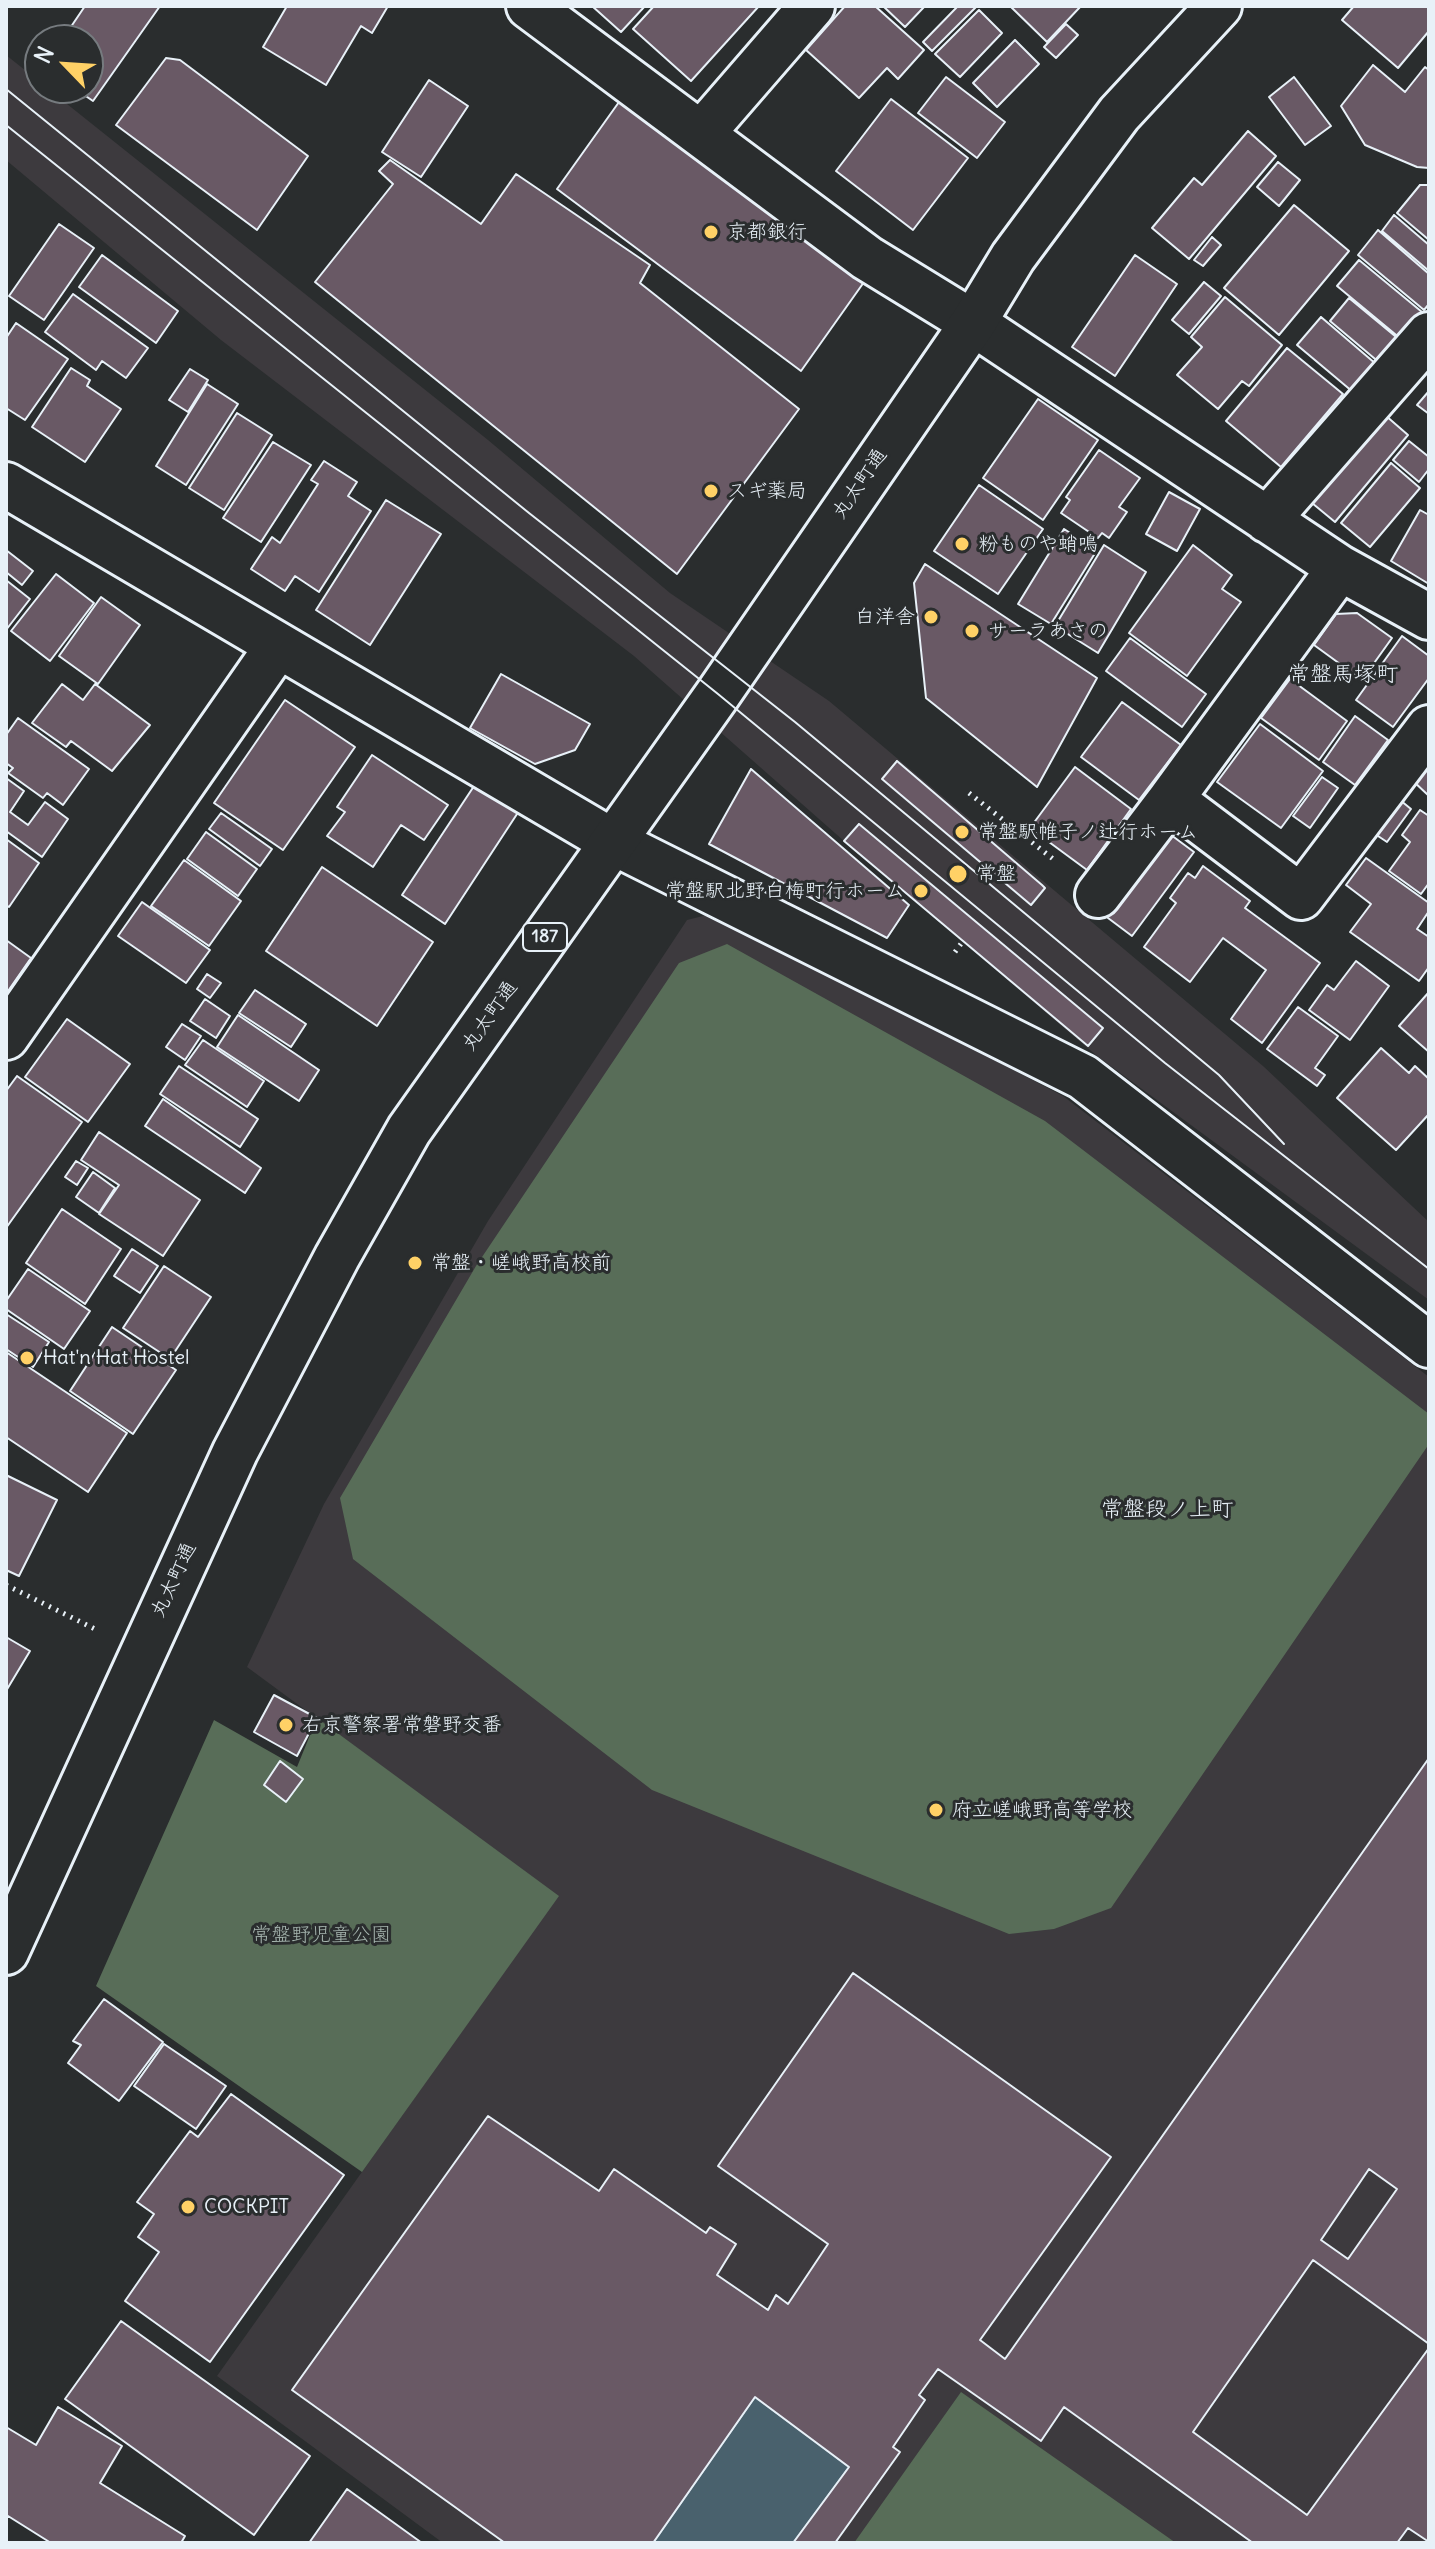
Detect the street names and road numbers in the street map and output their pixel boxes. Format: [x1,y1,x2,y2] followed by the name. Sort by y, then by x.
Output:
[828,444,892,524] street label: 丸太町通
[523,923,567,951] road number: 187
[457,976,523,1056] street label: 丸太町通
[146,1539,202,1621] street label: 丸太町通

